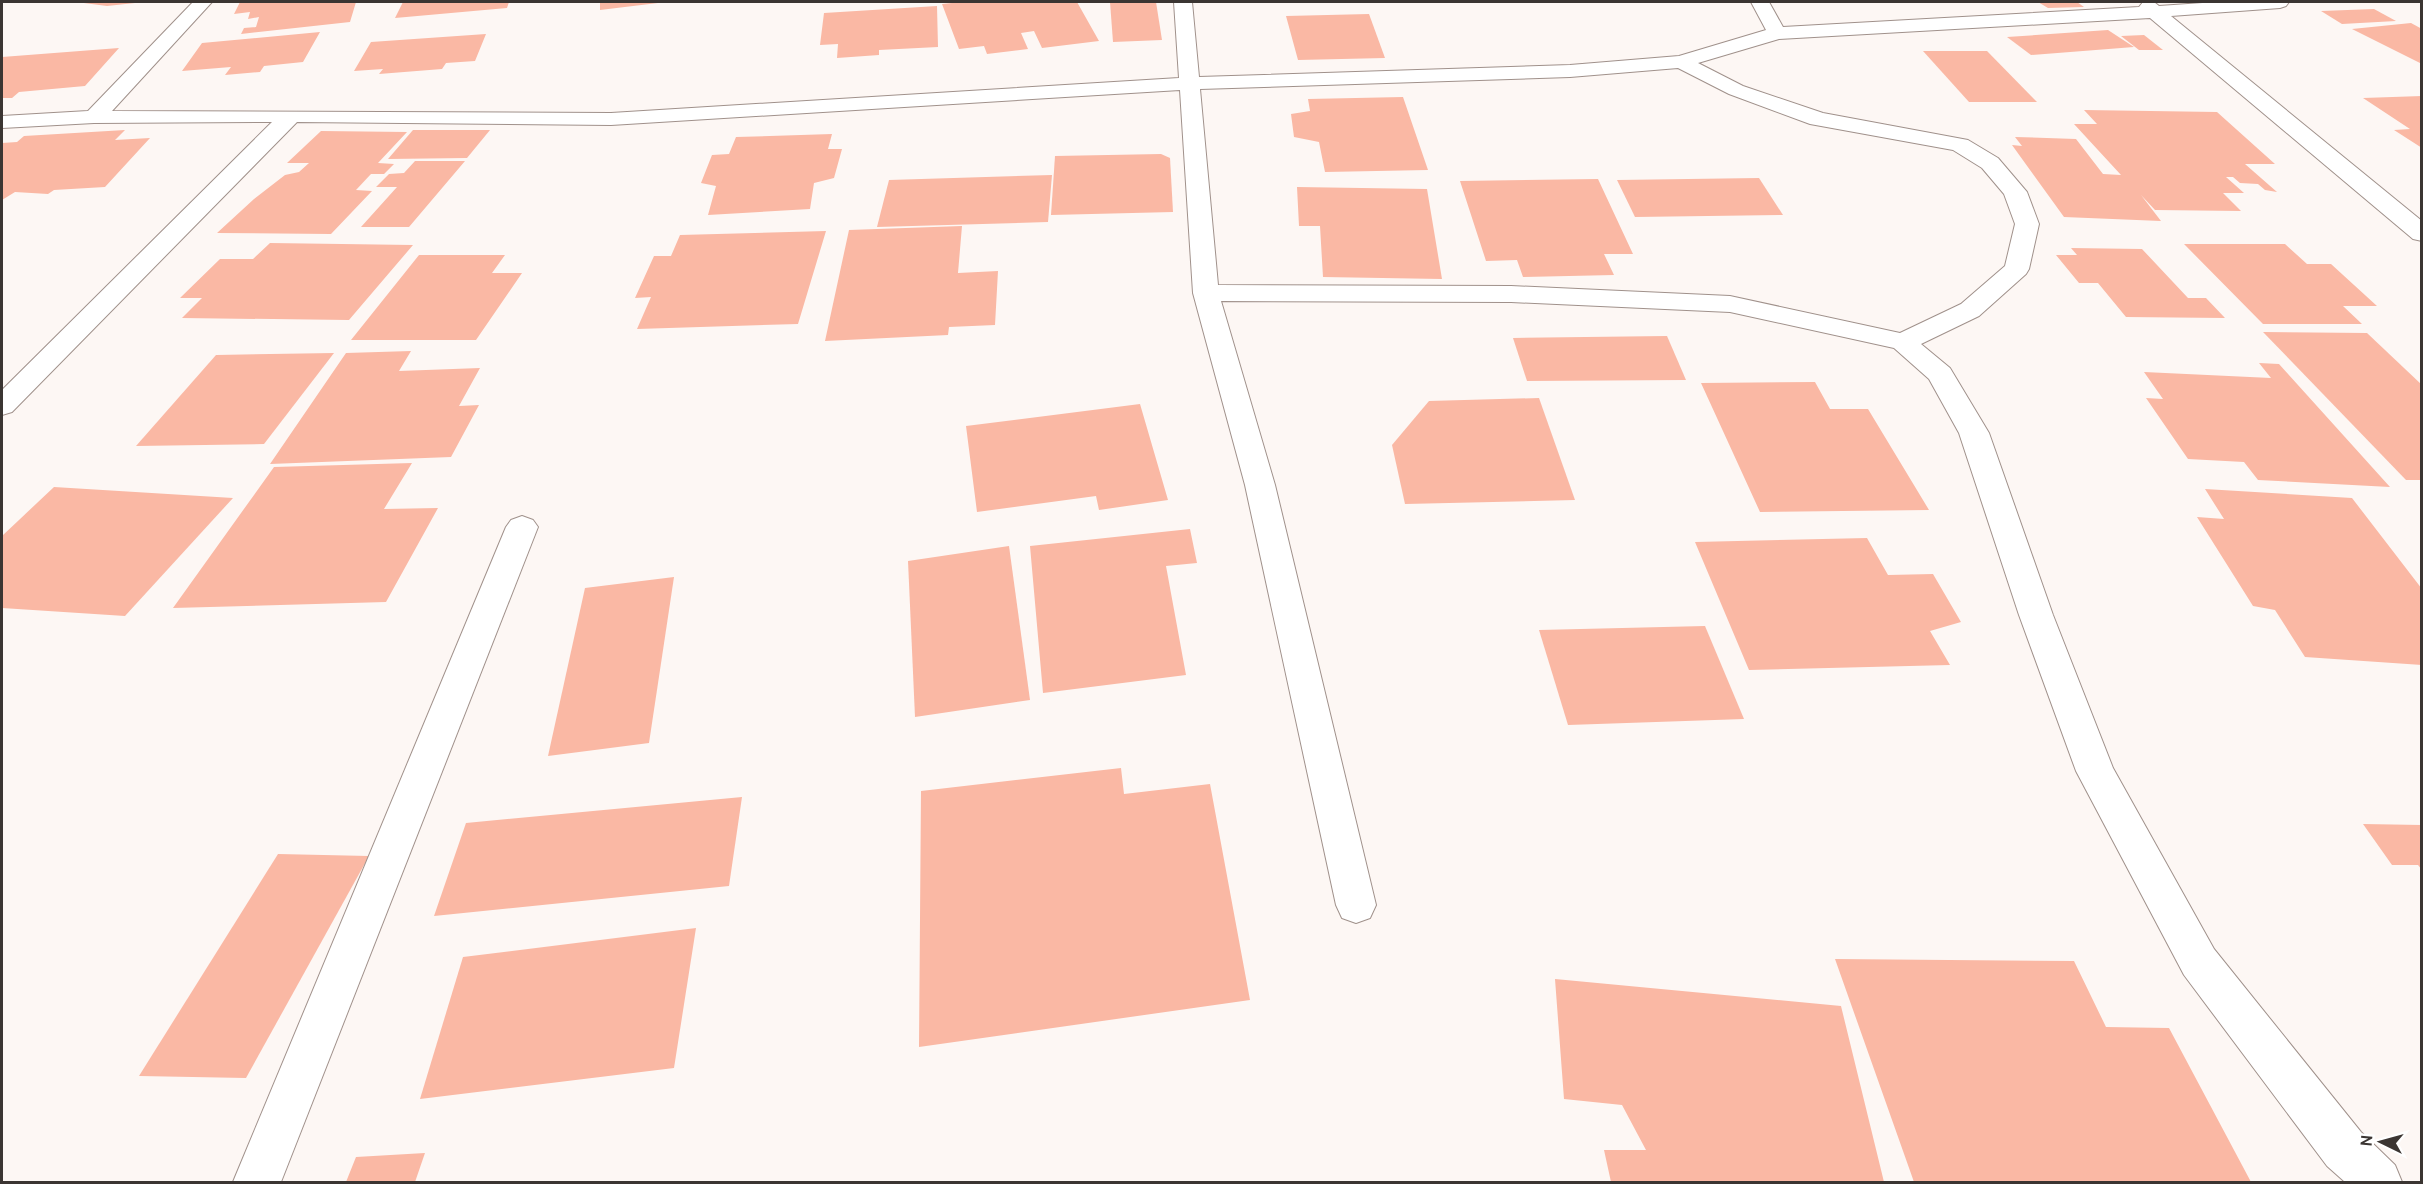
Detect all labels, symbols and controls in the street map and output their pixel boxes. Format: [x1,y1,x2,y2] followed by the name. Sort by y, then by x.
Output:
[2351,1112,2411,1172] north arrow
[2357,1134,2377,1147] text: N

